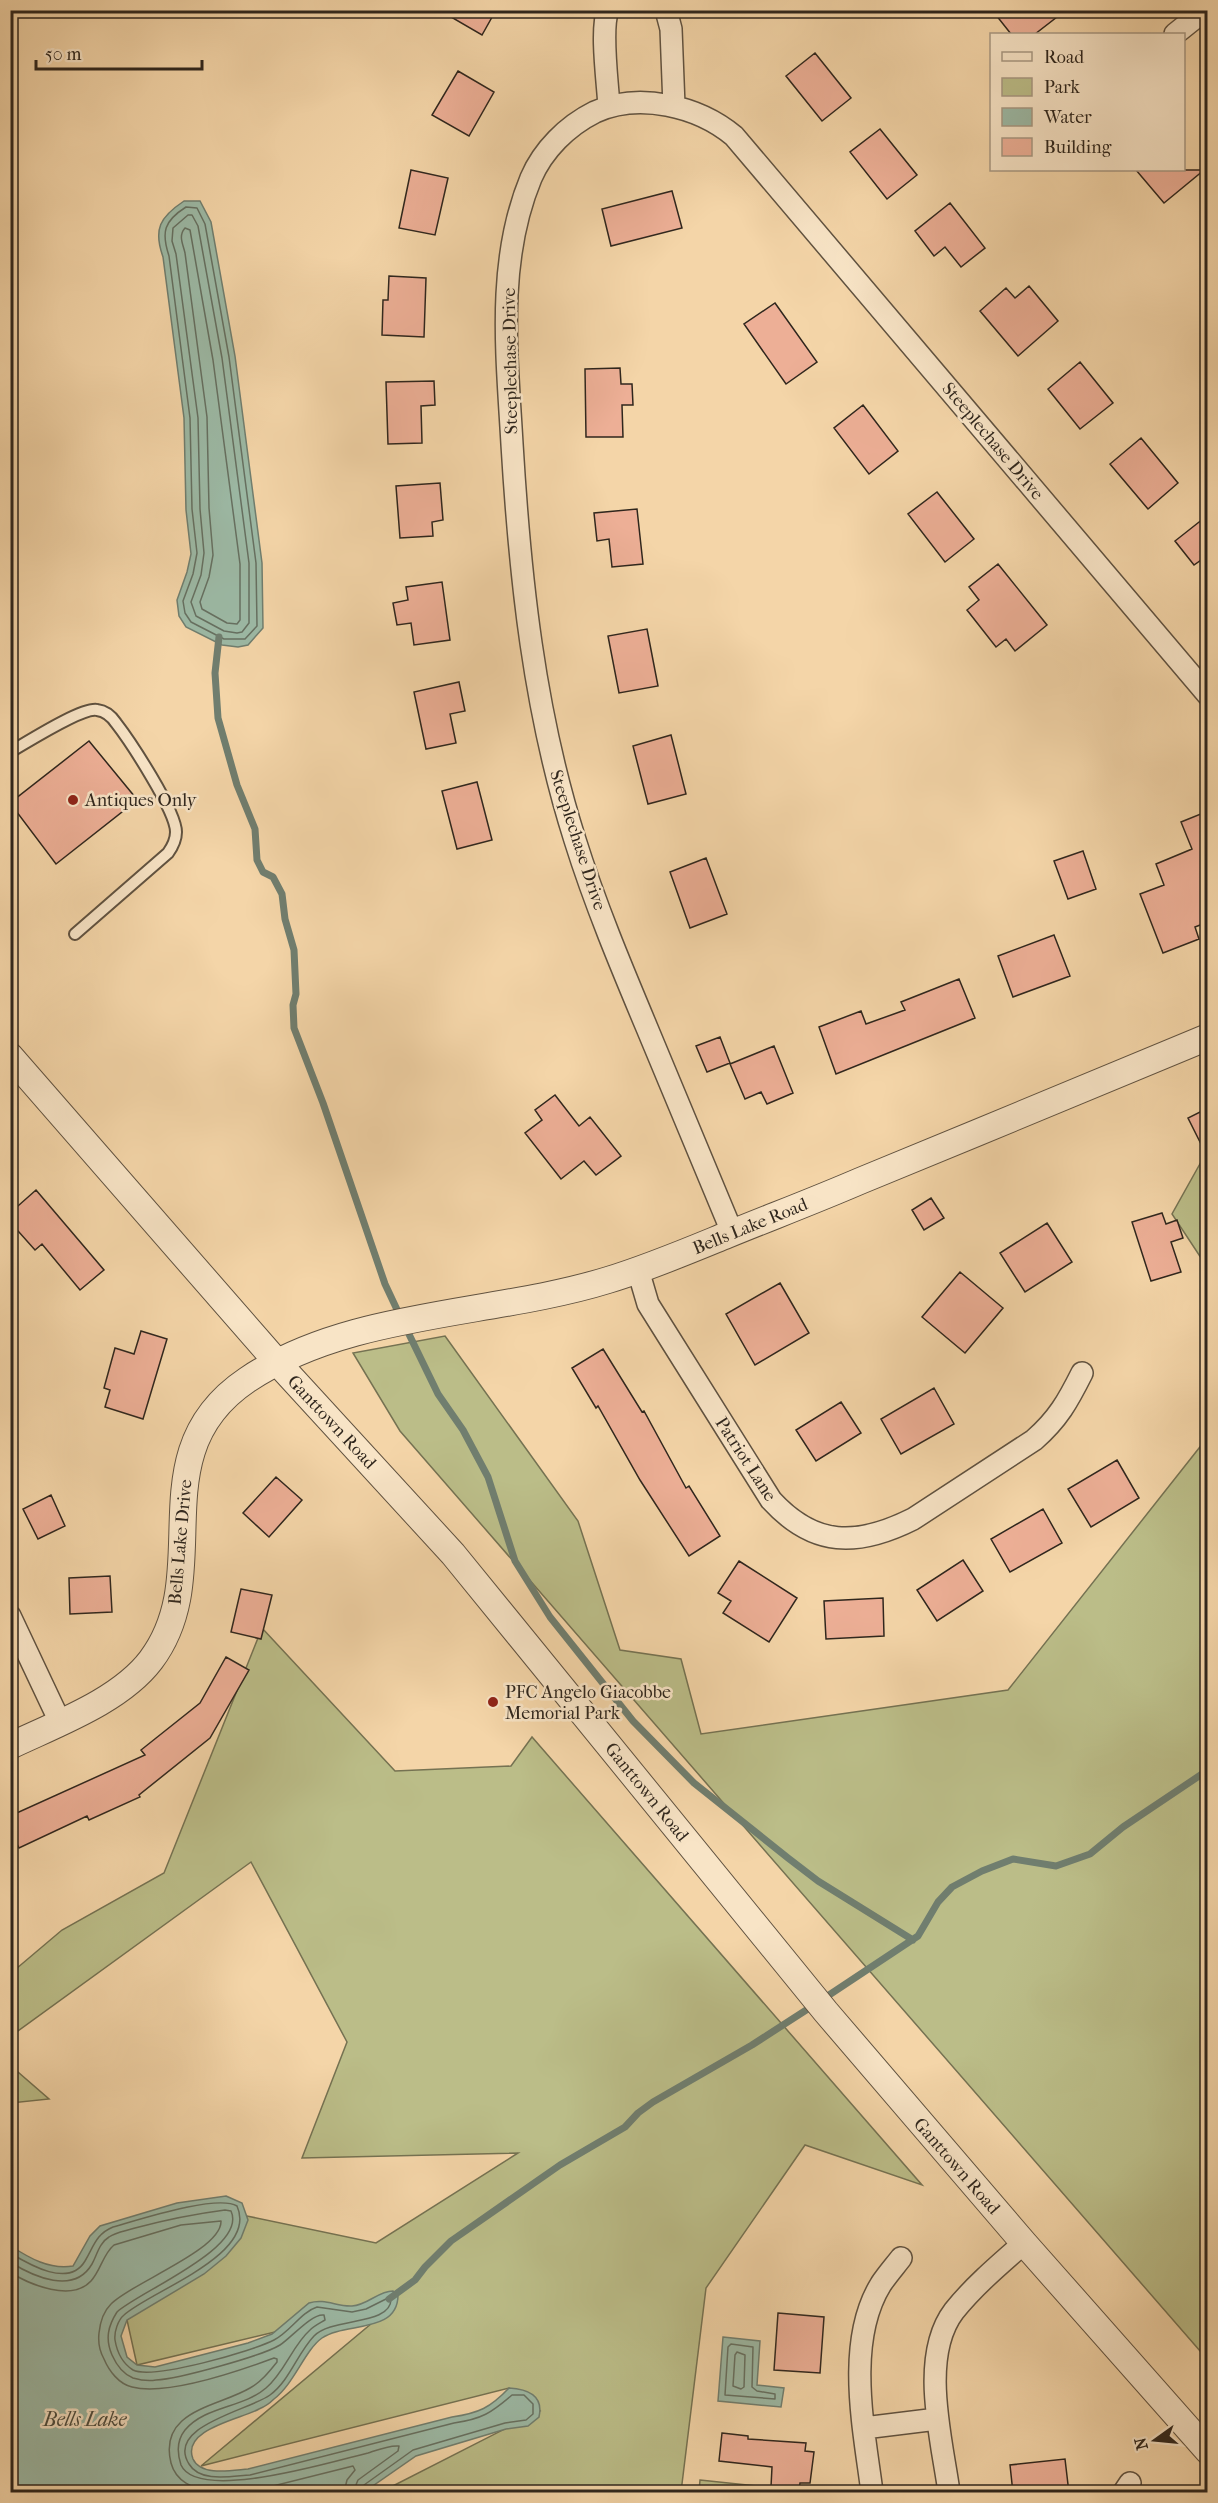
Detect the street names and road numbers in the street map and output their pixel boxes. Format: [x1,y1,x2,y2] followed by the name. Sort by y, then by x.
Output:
[499,287,522,434] street label: Steeplechase Drive
[937,378,1048,504] street label: Steeplechase Drive
[545,767,610,913] street label: Steeplechase Drive
[690,1194,811,1259] street label: Bells Lake Road
[283,1371,381,1474] street label: Ganttown Road
[711,1413,781,1505] street label: Patriot Lane
[165,1478,196,1606] street label: Bells Lake Drive
[600,1739,693,1846] street label: Ganttown Road
[909,2114,1004,2219] street label: Ganttown Road

